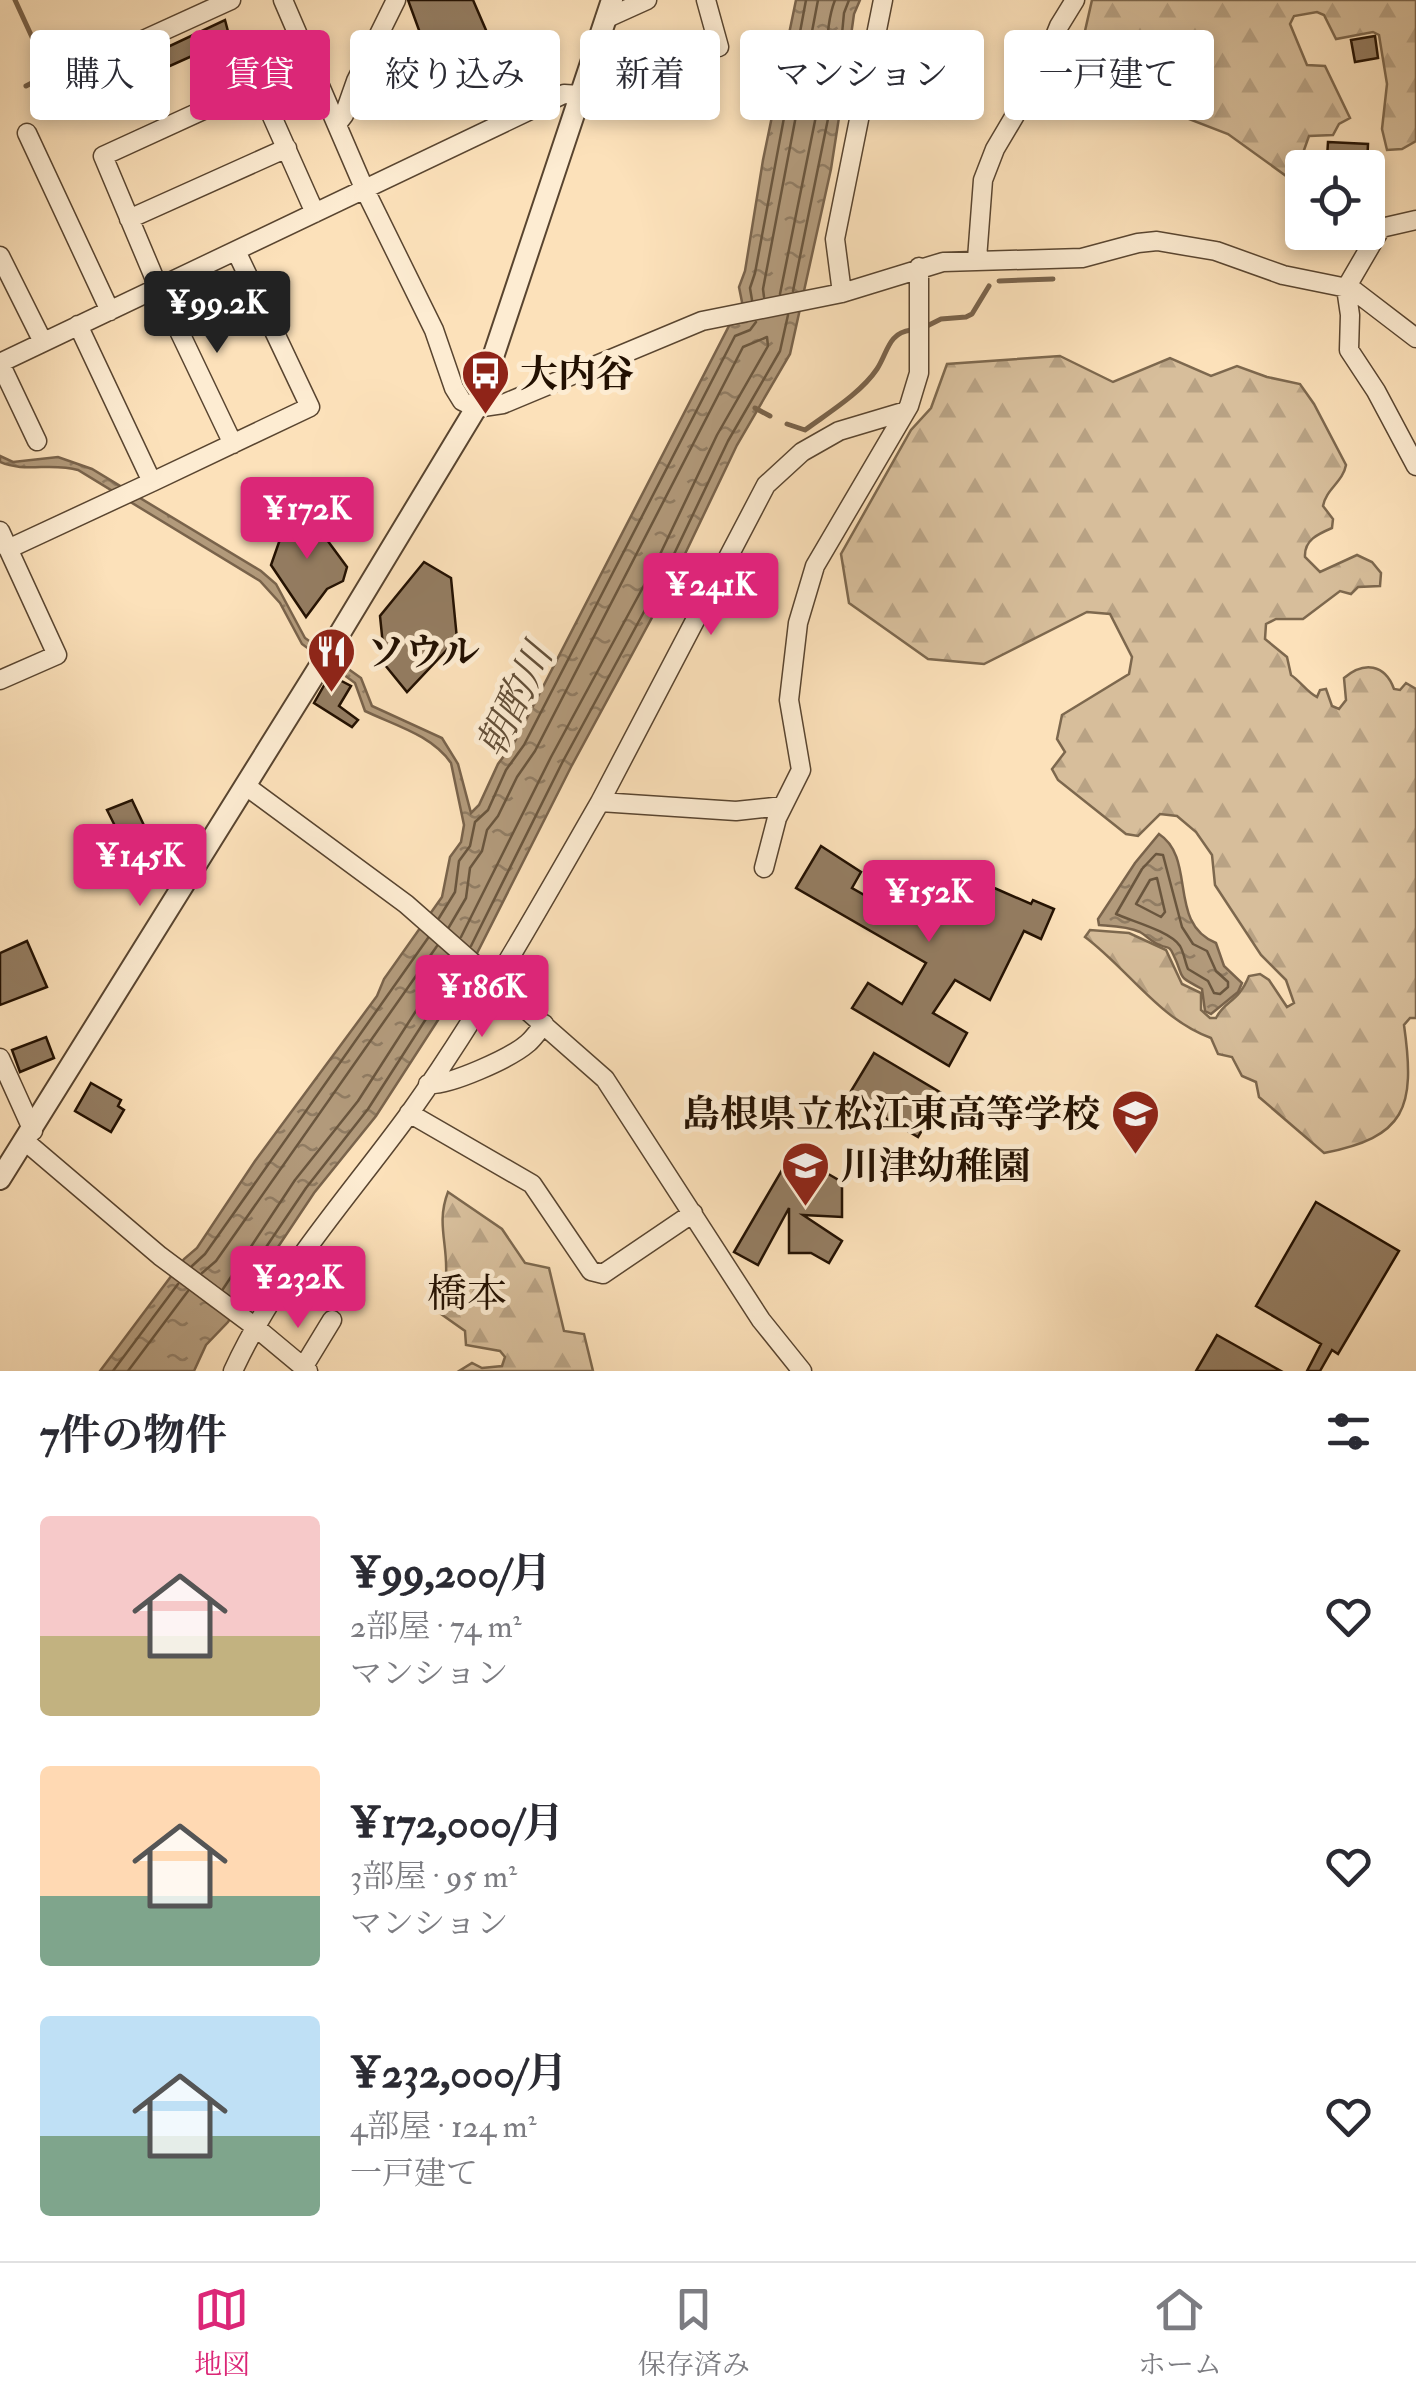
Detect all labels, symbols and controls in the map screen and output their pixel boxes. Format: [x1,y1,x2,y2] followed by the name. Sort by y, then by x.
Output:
[30,30,170,120] chip: 購入
[190,30,330,120] chip: 賃貸
[350,30,560,120] chip: 絞り込み
[580,30,720,120] chip: 新着
[740,30,984,120] chip: マンション
[1004,30,1214,120] chip: 一戸建て
[1285,150,1385,250] map controls
[1285,150,1385,250] button: locate
[136,271,298,356] pin: ¥99.2K
[166,283,268,323] text: ¥99.2K
[459,348,511,416] bus stop icon: 大内谷
[520,351,634,399] place label: 大内谷
[237,477,377,562] pin: ¥172K
[263,489,351,529] text: ¥172K
[641,553,781,638] pin: ¥241K
[665,565,757,605] text: ¥241K
[306,626,358,694] restaurant icon: ソウル
[367,629,480,677] place label: ソウル
[466,632,566,766] water label: 朝酌川
[70,824,210,909] pin: ¥145K
[95,836,185,876] text: ¥145K
[859,860,999,945] pin: ¥152K
[885,872,973,912] text: ¥152K
[412,955,552,1040] pin: ¥186K
[438,967,526,1007] text: ¥186K
[1109,1088,1161,1156] school or university icon: 島根県立松江東高等学校
[682,1091,1100,1139] place label: 島根県立松江東高等学校
[780,1140,832,1208] school or university icon: 川津幼稚園
[841,1143,1031,1191] place label: 川津幼稚園
[228,1246,368,1331] pin: ¥232K
[252,1258,344,1298] text: ¥232K
[427,1269,507,1320] district label: 橋本
[1321,1404,1376,1459] icon: filters
[40,1410,227,1462] text: 7件の物件
[350,1548,552,1600] text: ¥99,200/月
[120,1556,240,1676] icon: home
[1321,1589,1376,1644] icon: heart
[350,1607,522,1647] text: 2部屋 · 74 m²
[350,1654,509,1694] text: マンション
[350,1798,565,1850] text: ¥172,000/月
[120,1806,240,1926] icon: home
[1321,1839,1376,1894] icon: heart
[350,1857,517,1897] text: 3部屋 · 95 m²
[350,1904,509,1944] text: マンション
[350,2048,568,2100] text: ¥232,000/月
[120,2056,240,2176] icon: home
[1321,2089,1376,2144] icon: heart
[350,2107,536,2147] text: 4部屋 · 124 m²
[350,2154,478,2194] text: 一戸建て
[194,2282,250,2383] tab: 地図
[638,2282,750,2383] tab: 保存済み
[1138,2282,1222,2383] tab: ホーム

